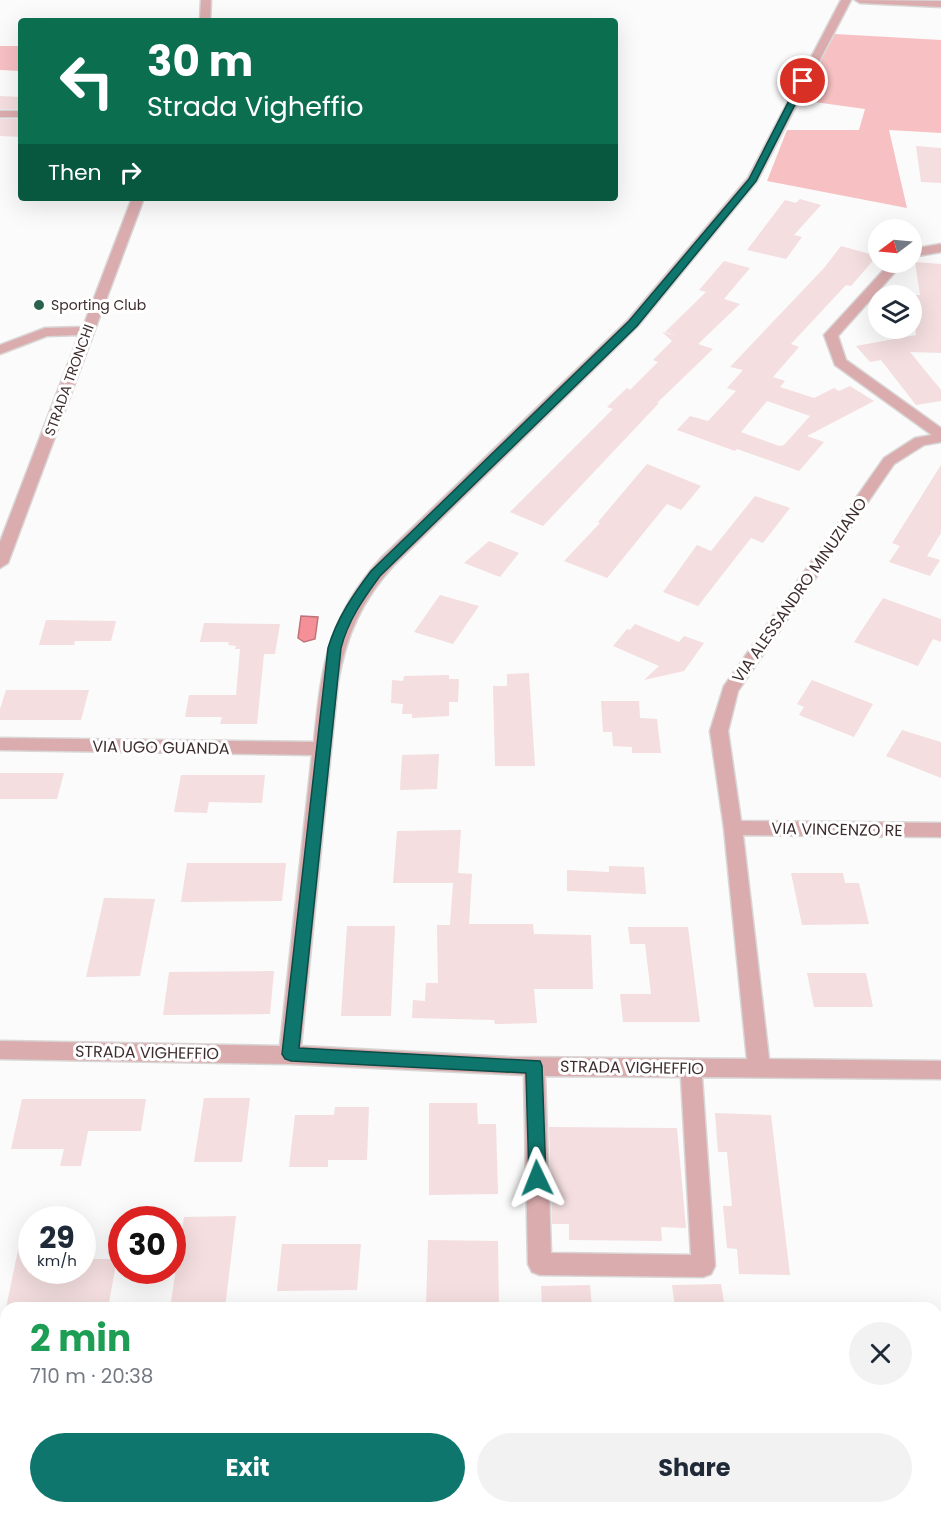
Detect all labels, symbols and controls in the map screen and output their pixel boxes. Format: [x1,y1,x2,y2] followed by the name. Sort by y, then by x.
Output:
[147,32,253,91] text: 30 m
[48,42,126,120] icon: left
[777,55,828,106] pin
[786,64,819,97] icon: arrive
[147,88,364,125] text: Strada Vigheffio
[114,156,147,189] icon: right
[48,157,102,188] text: Then
[868,219,922,273] north arrow
[868,219,922,339] map controls
[868,285,922,339] button: layers
[51,295,146,315] place label: Sporting Club
[32,298,46,312] marker: Sporting Club
[39,321,99,439] street label: STRADA TRONCHI
[726,493,872,688] street label: VIA ALESSANDRO MINUZIANO
[92,735,230,760] street label: VIA UGO GUANDA
[771,817,903,842] street label: VIA VINCENZO RE
[75,1040,219,1065] street label: STRADA VIGHEFFIO
[560,1055,704,1080] street label: STRADA VIGHEFFIO
[505,1146,569,1210] position arrow
[108,1206,186,1284] speed limit sign: 30
[39,1216,75,1259] text: 29
[37,1250,77,1271] text: km/h
[30,1313,131,1364] text: 2 min
[849,1322,912,1385] button: close
[30,1362,153,1390] text: 710 m · 20:38
[30,1433,465,1502] button: Exit
[477,1433,912,1502] button: Share

